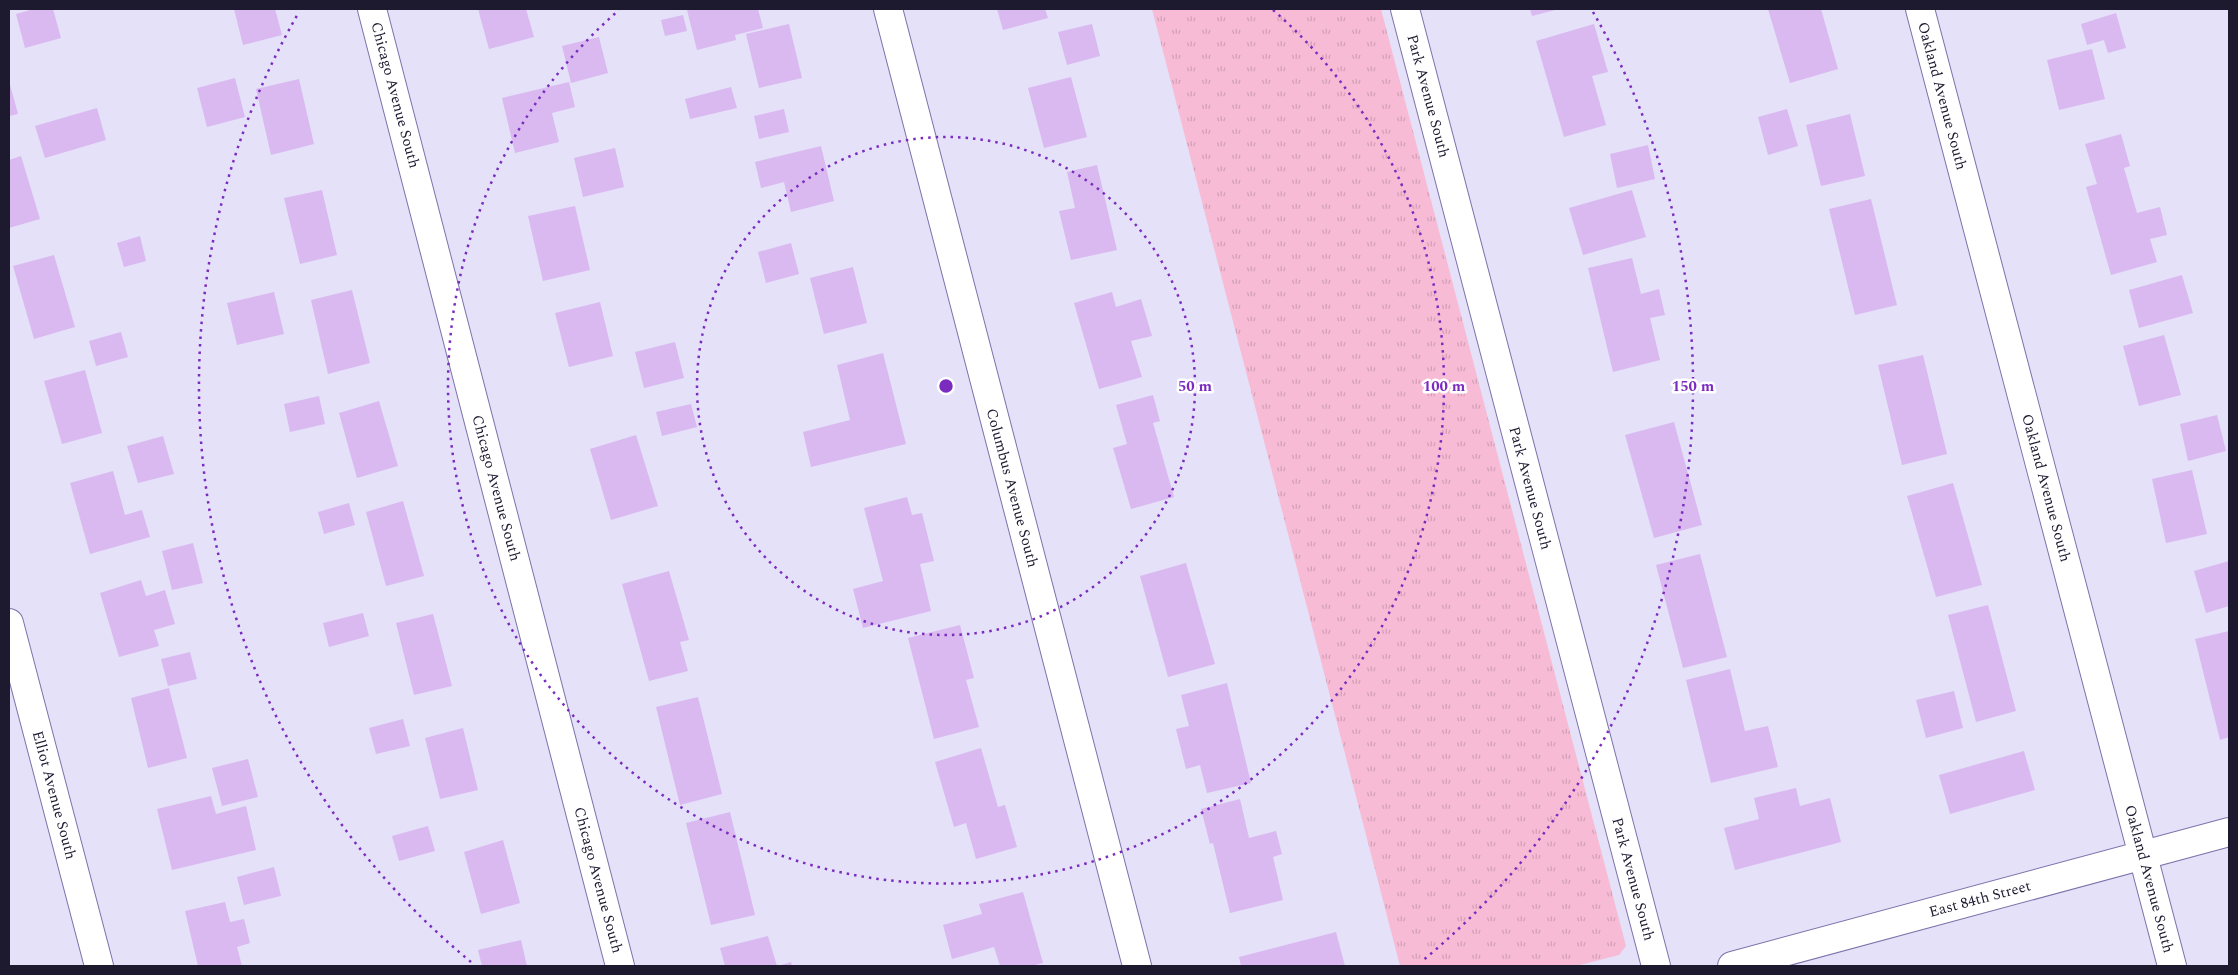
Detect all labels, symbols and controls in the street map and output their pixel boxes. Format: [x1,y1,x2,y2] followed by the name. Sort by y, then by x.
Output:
[364,19,426,171] street label: Chicago Avenue South
[1911,19,1973,173] street label: Oakland Avenue South
[1400,32,1456,160] street label: Park Avenue South
[1178,375,1213,398] text: 50 m
[1423,375,1466,398] text: 100 m
[1672,375,1715,398] text: 150 m
[937,377,955,395] centre of rings
[980,406,1044,570] street label: Columbus Avenue South
[2015,411,2077,565] street label: Oakland Avenue South
[465,412,527,564] street label: Chicago Avenue South
[1502,424,1558,552] street label: Park Avenue South
[26,728,82,862] street label: Elliot Avenue South
[2118,802,2180,956] street label: Oakland Avenue South
[567,804,629,956] street label: Chicago Avenue South
[1605,815,1661,943] street label: Park Avenue South
[1926,874,2034,924] street label: East 84th Street

